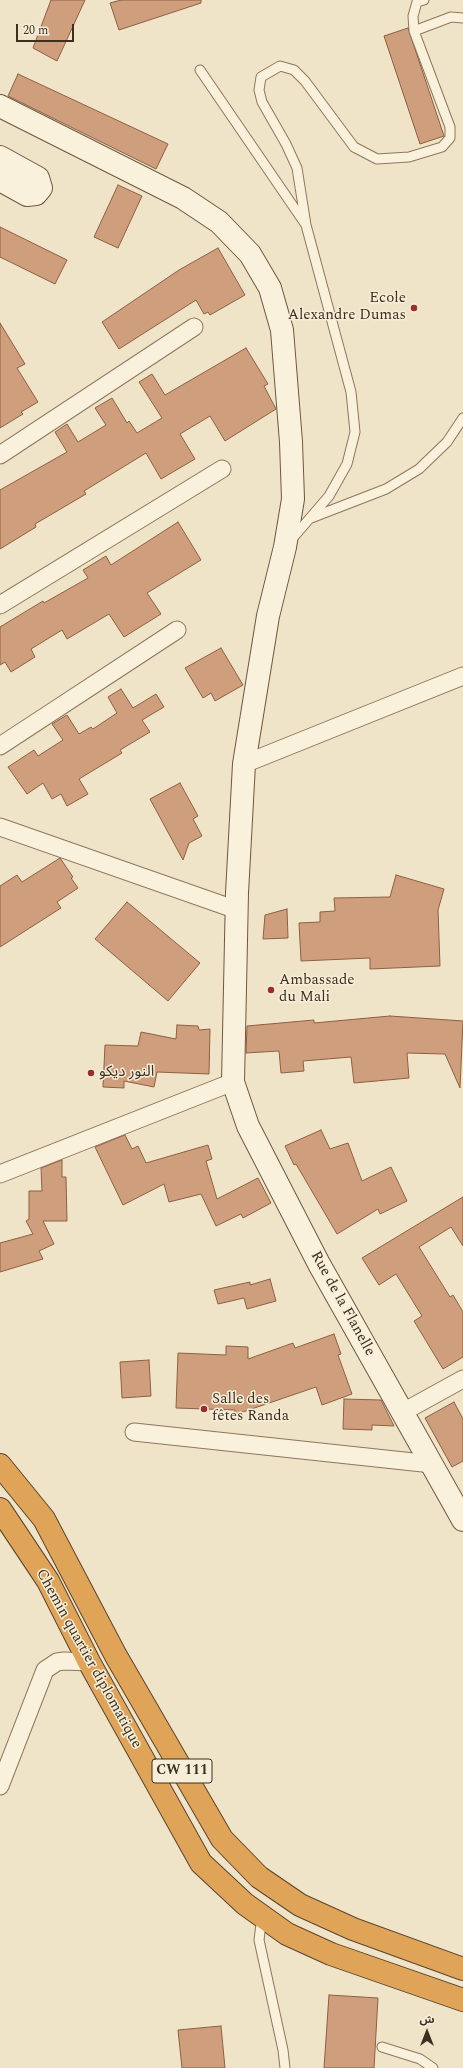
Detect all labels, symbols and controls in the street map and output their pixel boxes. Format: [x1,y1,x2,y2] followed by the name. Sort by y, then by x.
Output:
[18,16,76,42] scale bar
[23,21,48,40] text: 20 m
[288,290,406,325] place label: Ecole Alexandre Dumas
[409,303,419,313] marker: Ecole Alexandre Dumas
[279,972,355,1007] place label: Ambassade du Mali
[266,985,276,995] marker: Ambassade du Mali
[99,1064,154,1082] place label: النور ديكو
[86,1068,96,1078] marker: النور ديكو
[306,1248,378,1360] street label: Rue de la Flanelle
[212,1391,289,1426] place label: Salle des fêtes Randa
[199,1404,209,1414] marker: Salle des fêtes Randa
[31,1566,145,1752] street label: Chemin quartier diplomatique
[152,1759,212,1783] road number: CW 111
[419,2011,435,2028] text: ش
[407,2012,447,2052] north arrow

